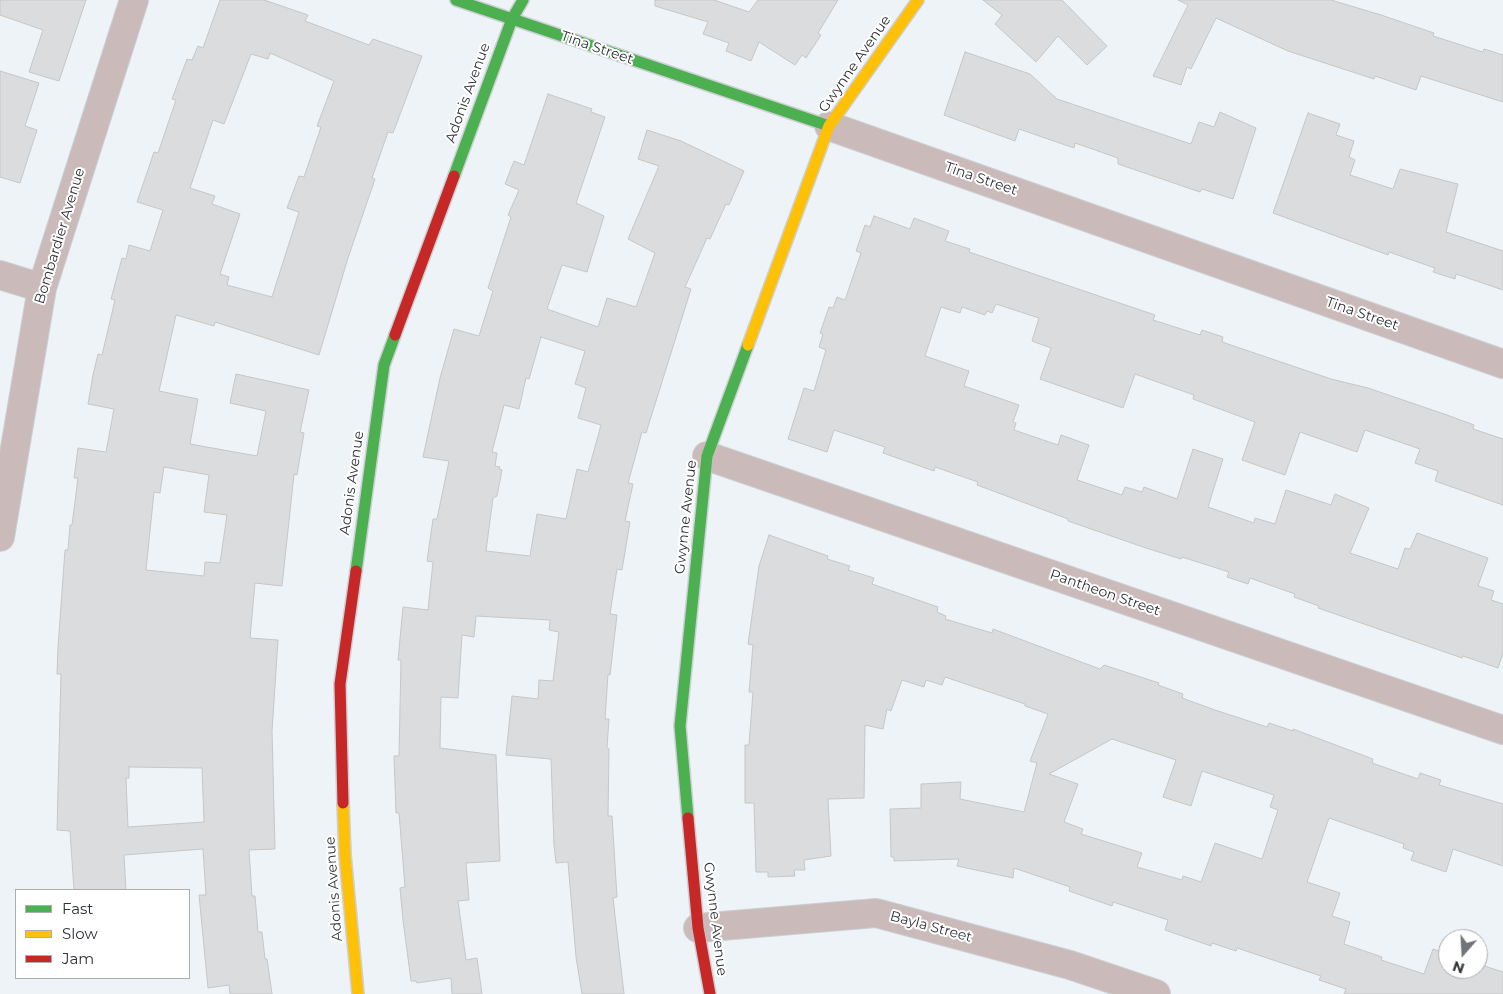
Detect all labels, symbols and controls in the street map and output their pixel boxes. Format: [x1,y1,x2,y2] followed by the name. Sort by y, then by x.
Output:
[815,12,895,116] street label: Gwynne Avenue
[559,28,635,68] street label: Tina Street
[442,41,494,145] street label: Adonis Avenue
[943,159,1019,199] street label: Tina Street
[31,166,89,306] street label: Bombardier Avenue
[1324,294,1400,334] street label: Tina Street
[336,430,368,536] street label: Adonis Avenue
[672,459,700,575] street label: Gwynne Avenue
[1048,566,1162,620] street label: Pantheon Street
[322,836,346,942] street label: Adonis Avenue
[700,861,730,977] street label: Gwynne Avenue
[15,889,190,979] legend
[62,899,93,918] text: Fast
[888,908,974,946] street label: Bayla Street
[62,924,98,943] text: Slow
[1438,929,1488,979] north arrow
[62,949,94,968] text: Jam
[1450,957,1467,978] text: N

